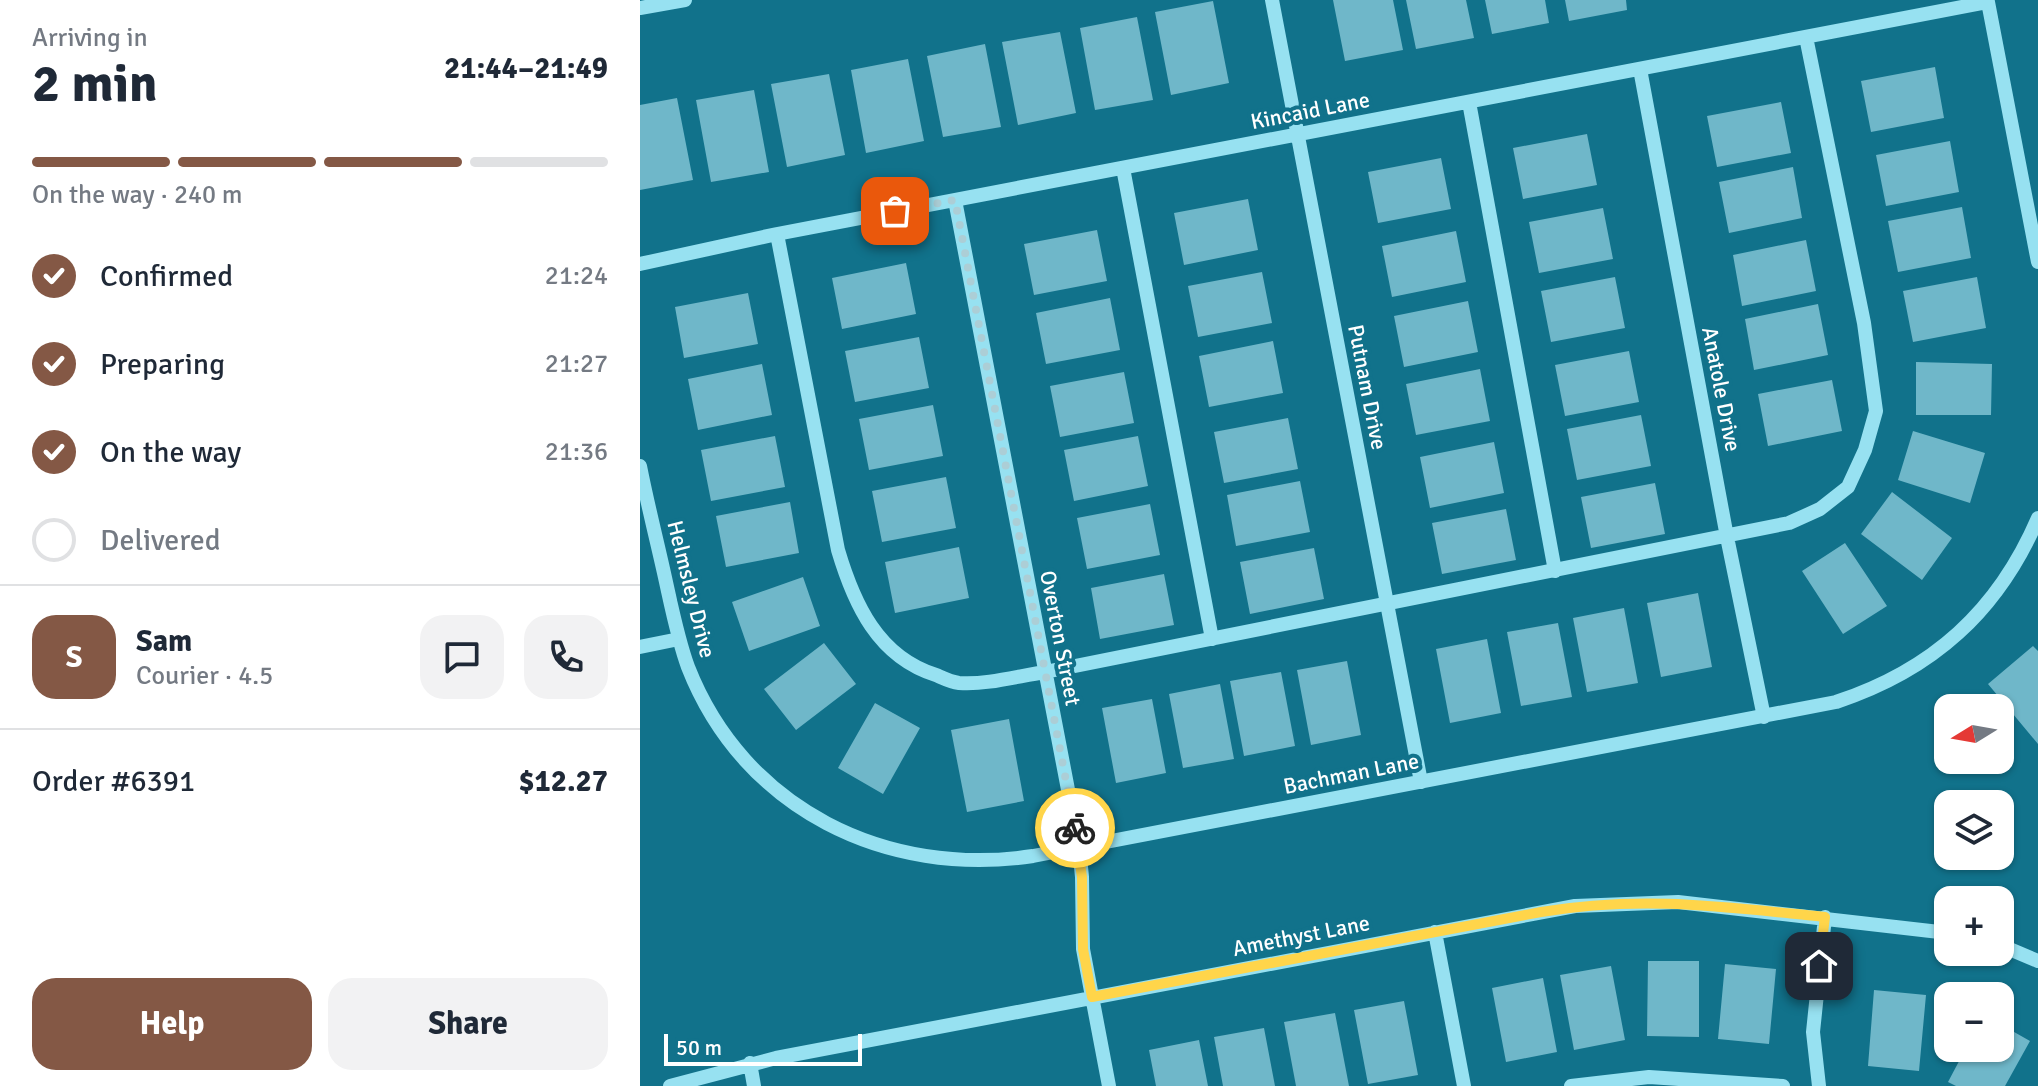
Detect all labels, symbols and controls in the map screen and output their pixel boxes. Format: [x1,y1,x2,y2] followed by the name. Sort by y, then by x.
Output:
[32,22,148,54] text: Arriving in
[444,50,608,87] text: 21:44–21:49
[32,52,158,116] text: 2 min
[1248,86,1372,135] street label: Kincaid Lane
[861,177,929,245] pin
[32,179,242,211] text: On the way · 240 m
[873,189,917,233] icon: bag
[32,254,76,298] icon: check
[100,258,233,295] text: Confirmed
[545,260,608,292] text: 21:24
[1342,322,1393,452] street label: Putnam Drive
[1696,324,1747,454] street label: Anatole Drive
[32,342,76,386] icon: check
[100,346,225,383] text: Preparing
[545,348,608,380] text: 21:27
[32,430,76,474] icon: check
[100,434,241,471] text: On the way
[545,436,608,468] text: 21:36
[661,518,722,661] street label: Helmsley Drive
[100,522,221,559] text: Delivered
[1034,568,1087,708] street label: Overton Street
[420,615,504,699] button: chat
[524,615,608,699] button: phone
[136,623,192,660] text: Sam
[66,639,82,676] text: S
[136,660,273,692] text: Courier · 4.5
[1934,694,2014,774] north arrow
[1934,694,2014,1062] map controls
[1281,747,1421,800] street label: Bachman Lane
[32,763,195,800] text: Order #6391
[518,763,608,800] text: $12.27
[1035,788,1115,868] courier
[1934,790,2014,870] button: layers
[1053,806,1097,850] icon: bike
[1934,886,2014,966] button: +
[1230,909,1372,962] street label: Amethyst Lane
[1785,932,1853,1000] pin
[1797,944,1841,988] icon: home
[32,978,312,1070] button: Help
[328,978,608,1070] button: Share
[1934,982,2014,1062] button: −
[664,1030,862,1066] scale bar
[676,1034,722,1061] text: 50 m

